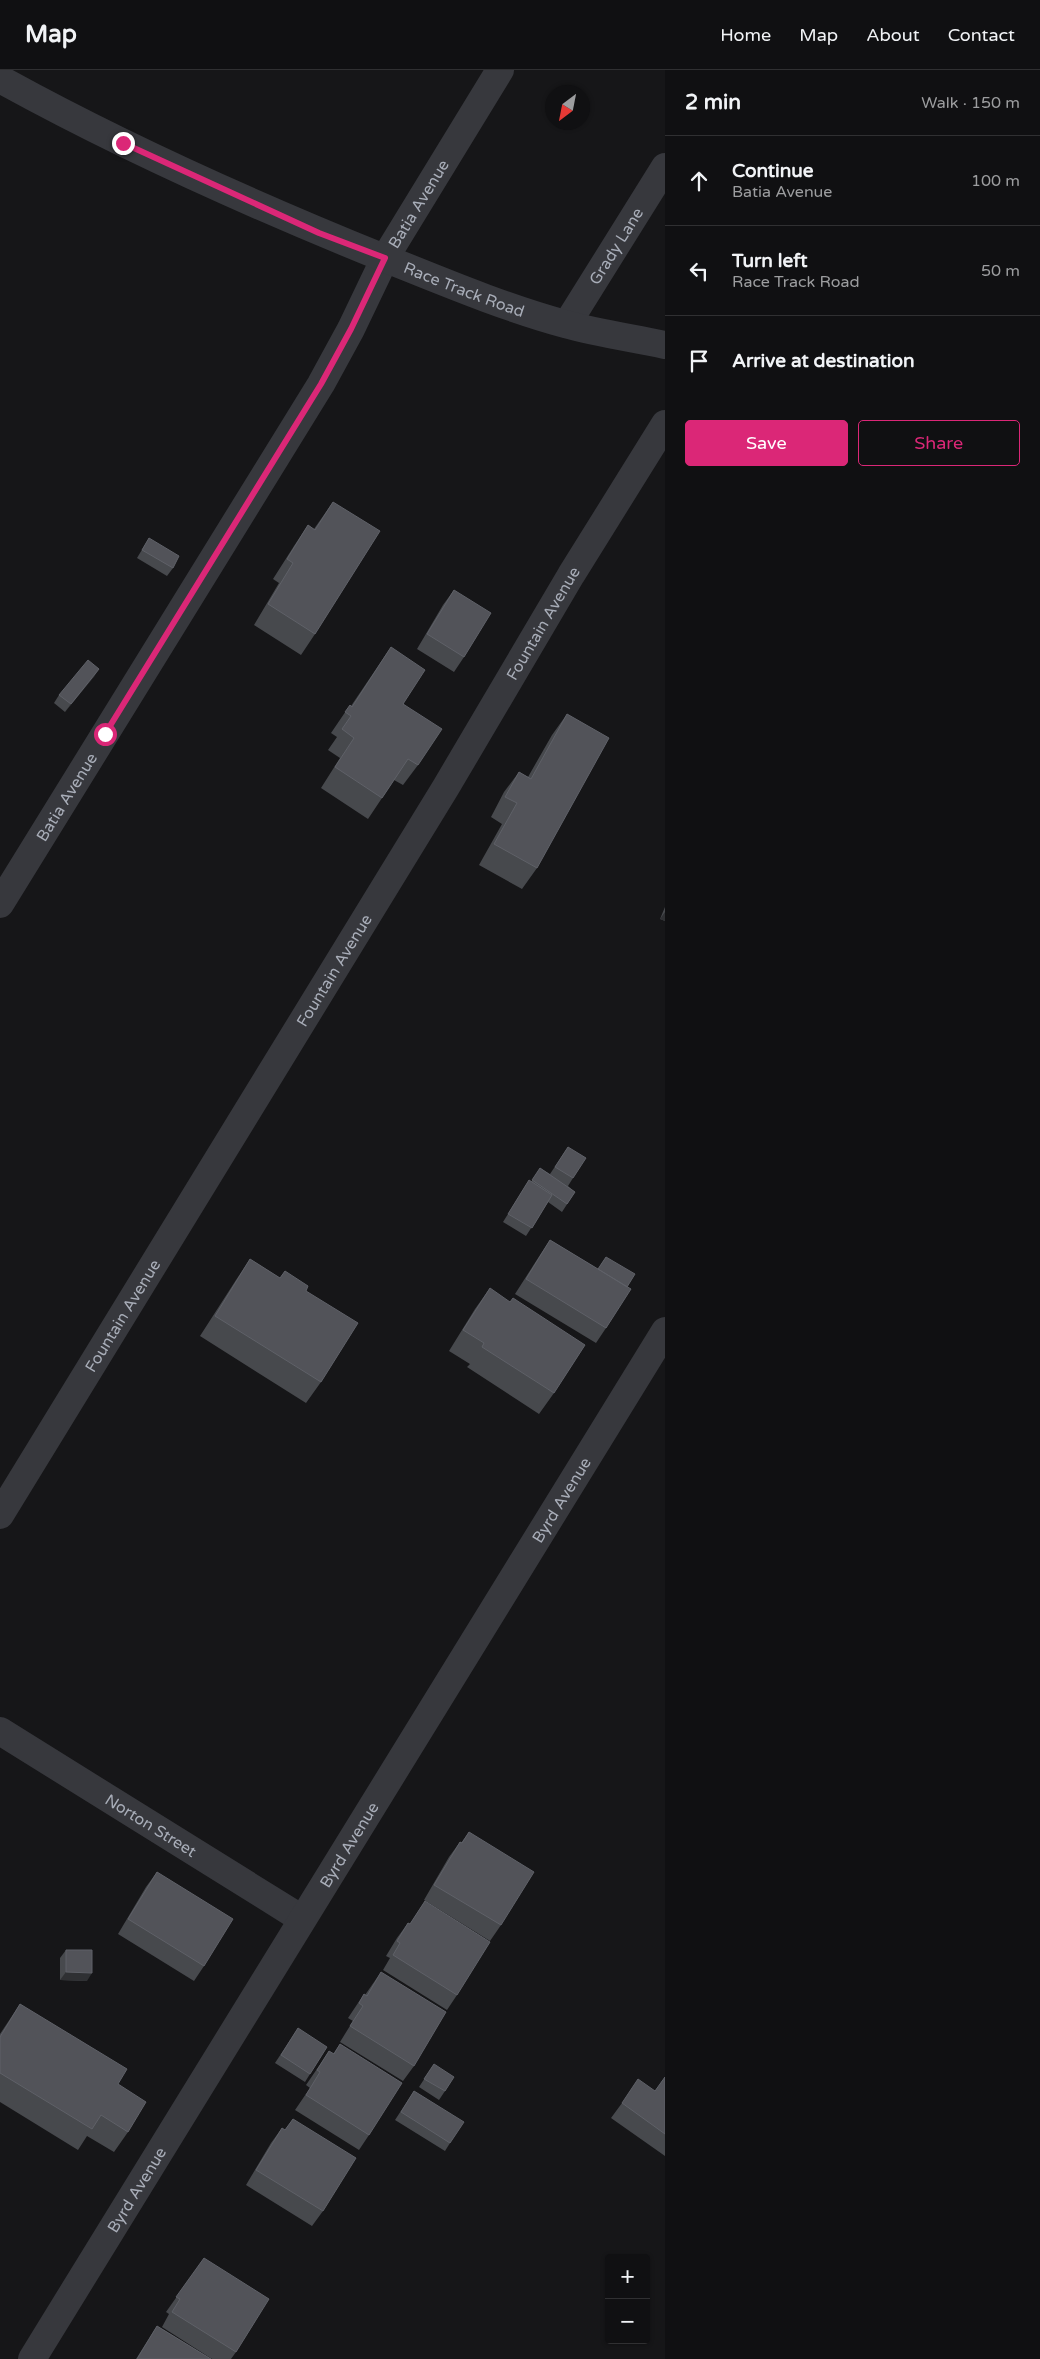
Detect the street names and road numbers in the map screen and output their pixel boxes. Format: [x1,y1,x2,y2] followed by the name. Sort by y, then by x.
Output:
[384,156,454,252] street label: Batia Avenue
[585,204,648,289] street label: Grady Lane
[401,258,527,322] street label: Race Track Road
[502,563,585,684] street label: Fountain Avenue
[32,749,102,845] street label: Batia Avenue
[293,911,377,1031] street label: Fountain Avenue
[81,1256,165,1376] street label: Fountain Avenue
[528,1454,596,1547] street label: Byrd Avenue
[101,1790,200,1862] street label: Norton Street
[316,1799,383,1892] street label: Byrd Avenue
[103,2144,171,2237] street label: Byrd Avenue

